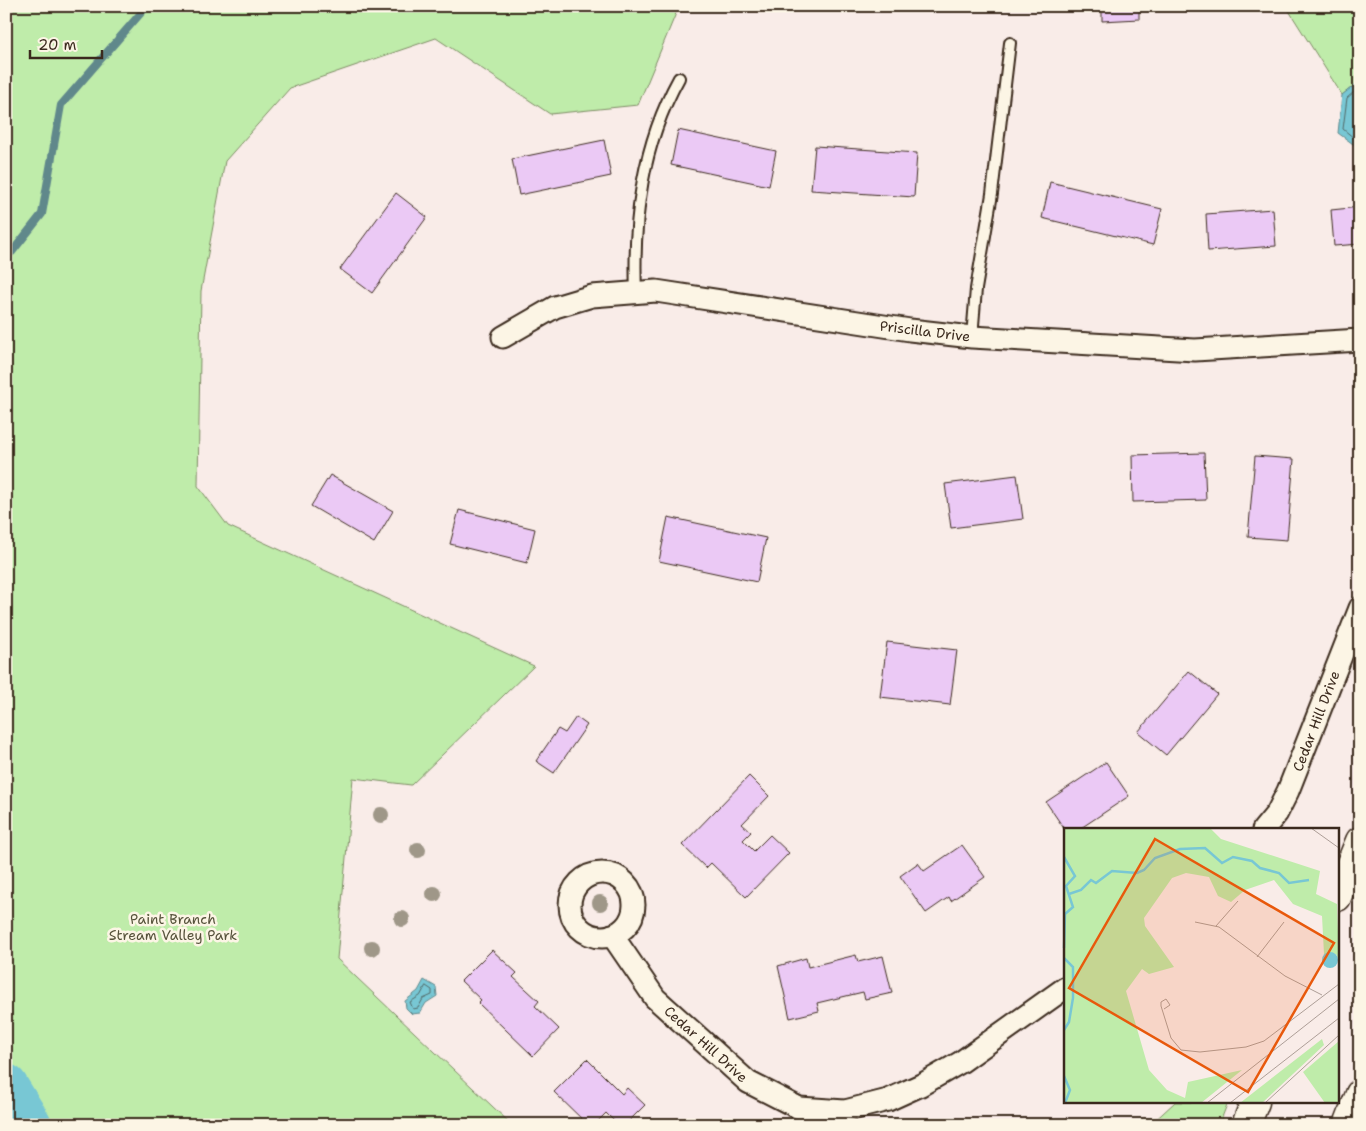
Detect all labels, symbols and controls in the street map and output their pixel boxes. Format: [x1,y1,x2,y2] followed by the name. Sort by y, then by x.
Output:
[30,28,102,60] scale bar
[38,35,77,55] text: 20 m
[879,317,971,345] street label: Priscilla Drive
[1289,668,1343,774] street label: Cedar Hill Drive
[1064,828,1338,1104] inset map
[109,910,237,944] park label: Paint Branch Stream Valley Park
[660,1002,752,1086] street label: Cedar Hill Drive

